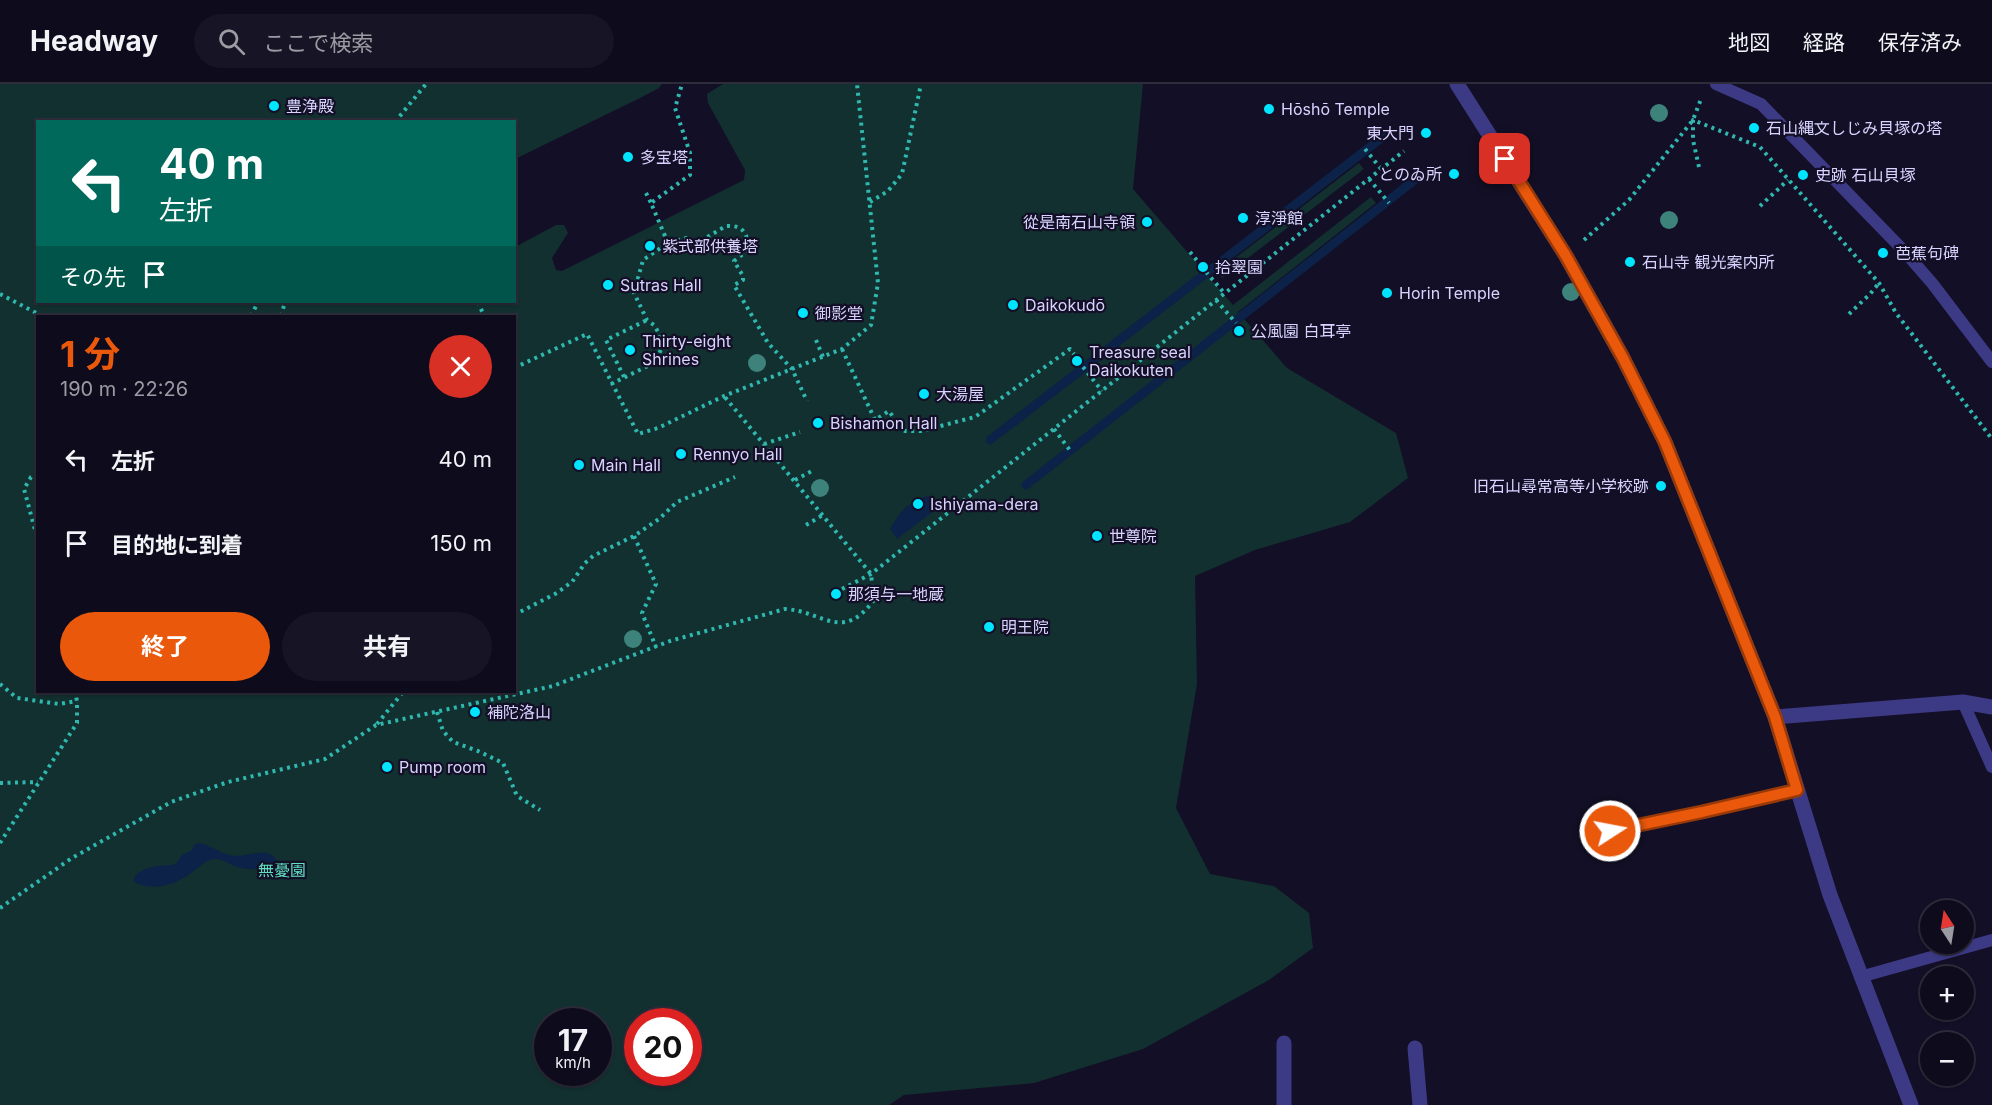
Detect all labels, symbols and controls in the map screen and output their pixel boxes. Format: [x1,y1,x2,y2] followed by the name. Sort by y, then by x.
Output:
[194,14,614,68] search box
[30,24,158,58] text: Headway
[215,25,248,58] icon: search
[263,30,373,56] text: ここで検索
[1728,30,1770,55] text: 地図
[1803,30,1845,55] text: 経路
[1878,30,1962,55] text: 保存済み
[286,96,334,116] place label: 豊浄殿
[267,99,281,113] marker: 豊浄殿
[1281,99,1390,119] place label: Hōshō Temple
[1262,102,1276,116] marker: Hōshō Temple
[1766,118,1942,138] place label: 石山縄文しじみ貝塚の塔
[1747,121,1761,135] marker: 石山縄文しじみ貝塚の塔
[1366,123,1414,143] place label: 東大門
[1419,126,1433,140] marker: 東大門
[1479,133,1530,184] pin
[159,138,264,189] text: 40 m
[1488,142,1521,175] icon: arrive
[60,144,138,222] icon: left
[640,147,688,167] place label: 多宝塔
[621,150,635,164] marker: 多宝塔
[1378,164,1442,184] place label: とのゐ所
[1815,165,1916,185] place label: 史跡 石山貝塚
[1447,167,1461,181] marker: とのゐ所
[1796,168,1810,182] marker: 史跡 石山貝塚
[159,194,213,227] text: 左折
[1255,208,1303,228] place label: 淳淨館
[1236,211,1250,225] marker: 淳淨館
[1023,212,1135,232] place label: 從是南石山寺領
[1140,215,1154,229] marker: 從是南石山寺領
[662,236,758,256] place label: 紫式部供養塔
[643,239,657,253] marker: 紫式部供養塔
[1895,243,1959,263] place label: 芭蕉句碑
[1876,246,1890,260] marker: 芭蕉句碑
[1642,252,1775,272] place label: 石山寺 観光案内所
[1623,255,1637,269] marker: 石山寺 観光案内所
[1215,257,1263,277] place label: 拾翠園
[138,258,171,291] icon: arrive
[1196,260,1210,274] marker: 拾翠園
[60,264,126,290] text: その先
[620,275,702,295] place label: Sutras Hall
[601,278,615,292] marker: Sutras Hall
[1399,283,1500,303] place label: Horin Temple
[1380,286,1394,300] marker: Horin Temple
[1025,295,1105,315] place label: Daikokudō
[1006,298,1020,312] marker: Daikokudō
[815,303,863,323] place label: 御影堂
[796,306,810,320] marker: 御影堂
[1251,321,1352,341] place label: 公風園 白耳亭
[1232,324,1246,338] marker: 公風園 白耳亭
[642,331,731,369] place label: Thirty-eight Shrines
[60,332,120,376] text: 1 分
[429,335,492,398] button: close
[1089,342,1191,380] place label: Treasure seal Daikokuten
[623,343,637,357] marker: Thirty-eight Shrines
[1070,354,1084,368] marker: Treasure seal Daikokuten
[60,377,188,401] text: 190 m · 22:26
[936,384,984,404] place label: 大湯屋
[917,387,931,401] marker: 大湯屋
[830,413,937,433] place label: Bishamon Hall
[811,416,825,430] marker: Bishamon Hall
[60,443,93,476] icon: left
[693,444,782,464] place label: Rennyo Hall
[438,446,492,472] text: 40 m
[674,447,688,461] marker: Rennyo Hall
[111,448,155,474] text: 左折
[591,455,661,475] place label: Main Hall
[572,458,586,472] marker: Main Hall
[1473,476,1649,496] place label: 旧石山尋常高等小学校跡
[1654,479,1668,493] marker: 旧石山尋常高等小学校跡
[930,494,1038,514] place label: Ishiyama-dera
[911,497,925,511] marker: Ishiyama-dera
[1109,526,1157,546] place label: 世尊院
[60,527,93,560] icon: arrive
[1090,529,1104,543] marker: 世尊院
[430,530,492,556] text: 150 m
[111,532,243,558] text: 目的地に到着
[848,584,944,604] place label: 那須与一地蔵
[829,587,843,601] marker: 那須与一地蔵
[60,612,270,681] button: 終了
[282,612,492,681] button: 共有
[1001,617,1049,637] place label: 明王院
[982,620,996,634] marker: 明王院
[487,702,551,722] place label: 補陀洛山
[468,705,482,719] marker: 補陀洛山
[399,757,486,777] place label: Pump room
[380,760,394,774] marker: Pump room
[1578,799,1642,863] position arrow
[258,860,306,880] park label: 無憂園
[1920,900,1974,954] north arrow
[1920,900,1974,1086] map controls
[1920,966,1974,1020] button: +
[624,1008,702,1086] speed limit sign: 20
[558,1022,588,1058] text: 17
[1920,1032,1974,1086] button: −
[555,1053,591,1072] text: km/h

